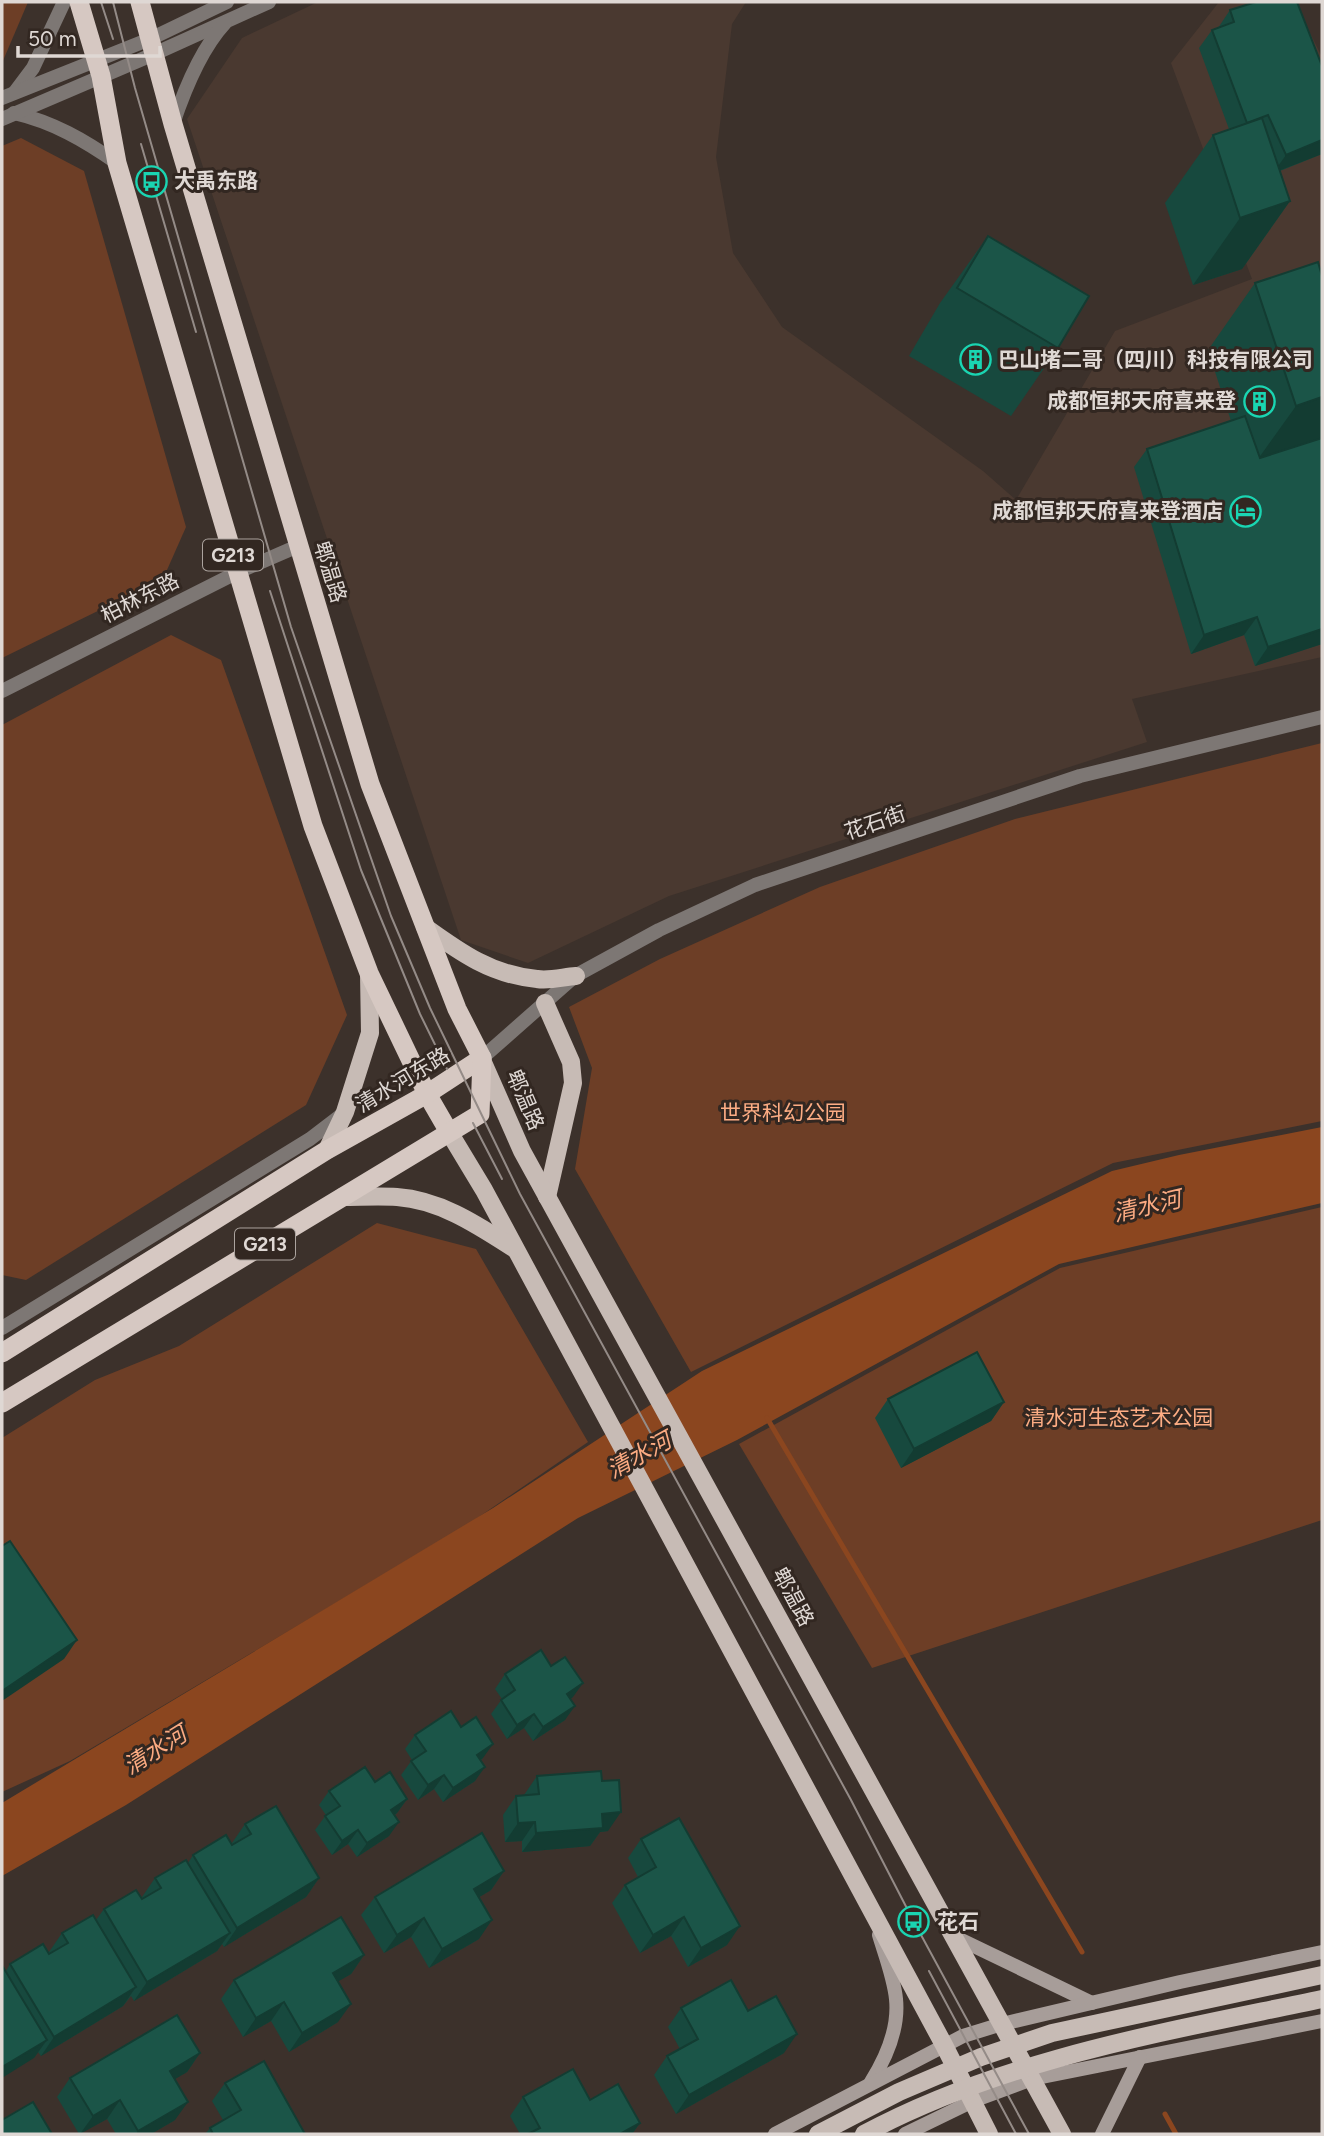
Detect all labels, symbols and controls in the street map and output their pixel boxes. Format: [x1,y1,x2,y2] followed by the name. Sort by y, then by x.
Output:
[18,14,159,58] scale bar
[28,26,77,51] text: 50 m
[134,164,168,198] bus stop icon: 大禹东路
[174,168,258,193] place label: 大禹东路
[958,343,992,377] building icon: 巴山堵二哥（四川）科技有限公司
[998,347,1313,372] place label: 巴山堵二哥（四川）科技有限公司
[1242,384,1276,418] building icon: 成都恒邦天府喜来登
[1047,388,1236,413] place label: 成都恒邦天府喜来登
[1229,494,1263,528] hotel icon: 成都恒邦天府喜来登酒店
[992,498,1223,523] place label: 成都恒邦天府喜来登酒店
[309,538,352,606] street label: 郫温路
[203,540,263,570] road number: G213
[97,567,183,628] street label: 柏林东路
[841,800,909,845] street label: 花石街
[351,1042,454,1117] street label: 清水河东路
[502,1066,549,1134] street label: 郫温路
[720,1100,846,1125] park label: 世界科幻公园
[1110,1184,1188,1227] water label: 清水河
[235,1228,295,1260] road number: G213
[1025,1405,1214,1430] park label: 清水河生态艺术公园
[602,1424,679,1484] water label: 清水河
[768,1563,819,1630] street label: 郫温路
[118,1718,195,1780] water label: 清水河
[897,1905,931,1939] bus stop icon: 花石
[937,1909,979,1934] place label: 花石

